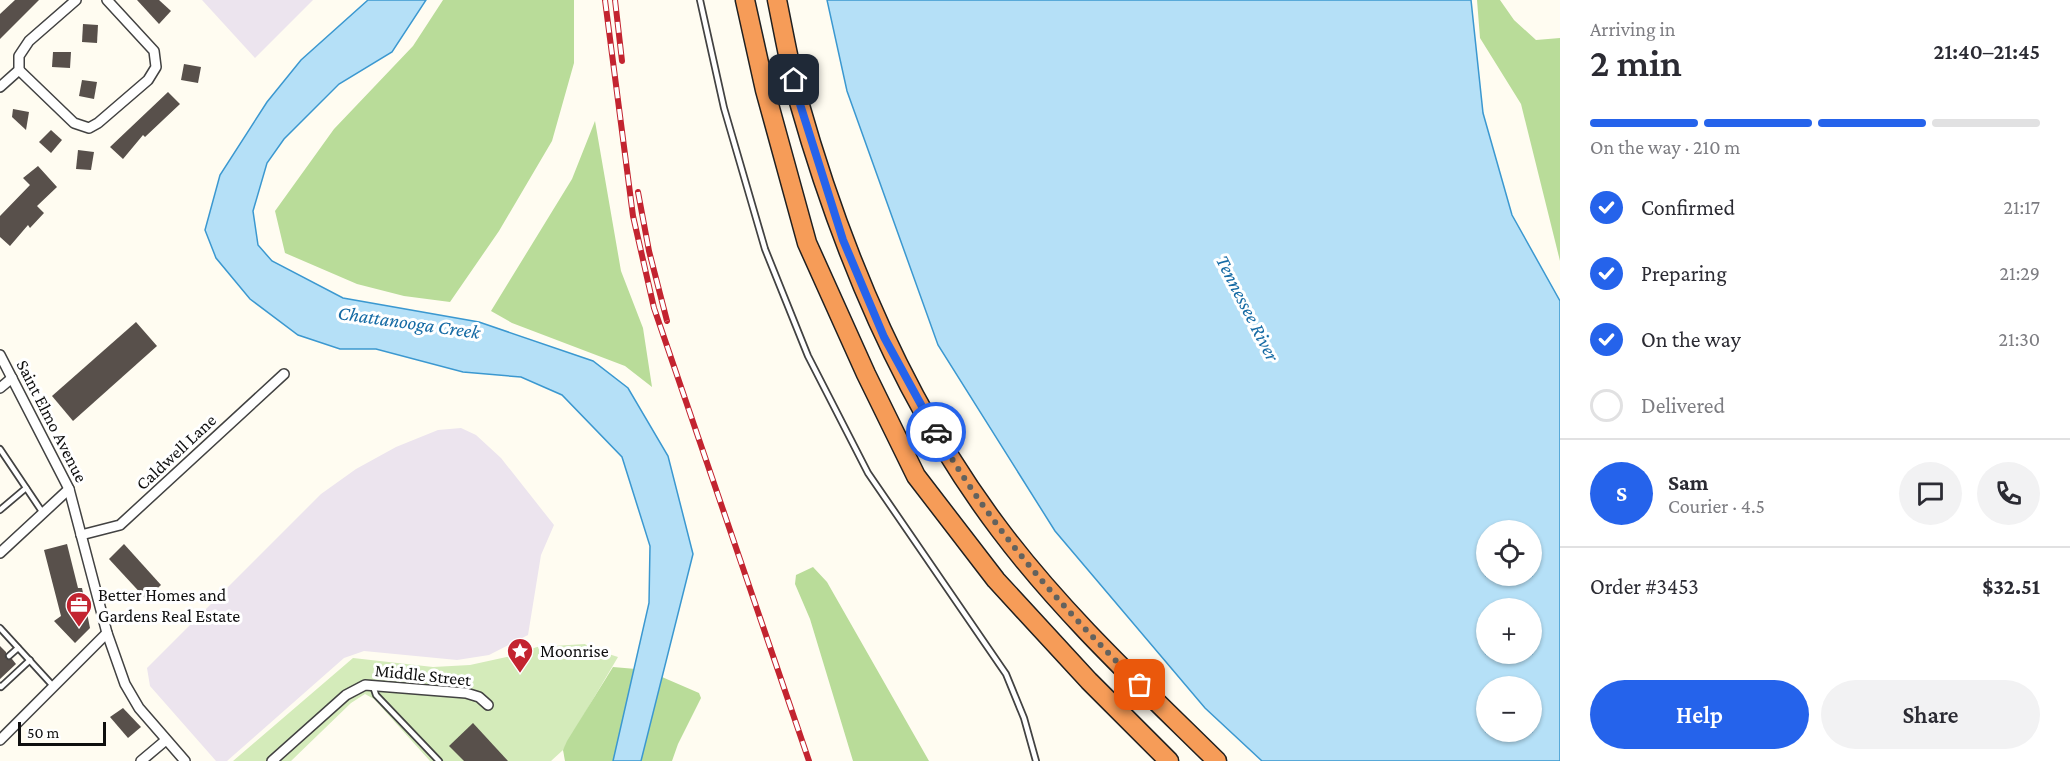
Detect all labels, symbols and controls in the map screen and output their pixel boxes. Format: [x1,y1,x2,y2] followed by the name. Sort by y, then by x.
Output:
[1590,18,1675,40] text: Arriving in
[1934,39,2040,64] text: 21:40–21:45
[1590,41,1682,84] text: 2 min
[768,54,819,105] pin
[777,63,810,96] icon: home
[1590,136,1740,158] text: On the way · 210 m
[1590,191,1623,224] icon: check
[1641,195,1735,220] text: Confirmed
[2003,196,2040,218] text: 21:17
[1212,251,1285,366] water label: Tennessee River
[1590,257,1623,290] icon: check
[1641,261,1727,286] text: Preparing
[2000,262,2040,284] text: 21:29
[336,301,483,344] water label: Chattanooga Creek
[1590,323,1623,356] icon: check
[1641,327,1741,352] text: On the way
[1998,328,2040,350] text: 21:30
[12,356,92,486] street label: Saint Elmo Avenue
[1641,393,1725,418] text: Delivered
[906,402,966,462] courier
[132,410,220,494] street label: Caldwell Lane
[920,416,953,449] icon: car
[1899,462,1962,525] button: chat
[1977,462,2040,525] button: phone
[1668,470,1708,495] text: Sam
[1616,481,1627,506] text: S
[1668,495,1765,517] text: Courier · 4.5
[1476,520,1542,742] map controls
[1476,520,1542,586] button: locate
[1590,574,1699,599] text: Order #3453
[1982,574,2040,599] text: $32.51
[98,585,240,626] place label: Better Homes and Gardens Real Estate
[64,590,94,628] office icon: Better Homes and Gardens Real Estate
[1476,598,1542,664] button: +
[505,636,535,674] place icon: Moonrise
[540,641,609,661] place label: Moonrise
[1114,659,1165,710] pin
[374,660,473,690] street label: Middle Street
[1123,668,1156,701] icon: bag
[1476,676,1542,742] button: −
[1590,680,1809,749] button: Help
[1821,680,2040,749] button: Share
[18,719,106,746] scale bar
[27,724,59,741] text: 50 m

